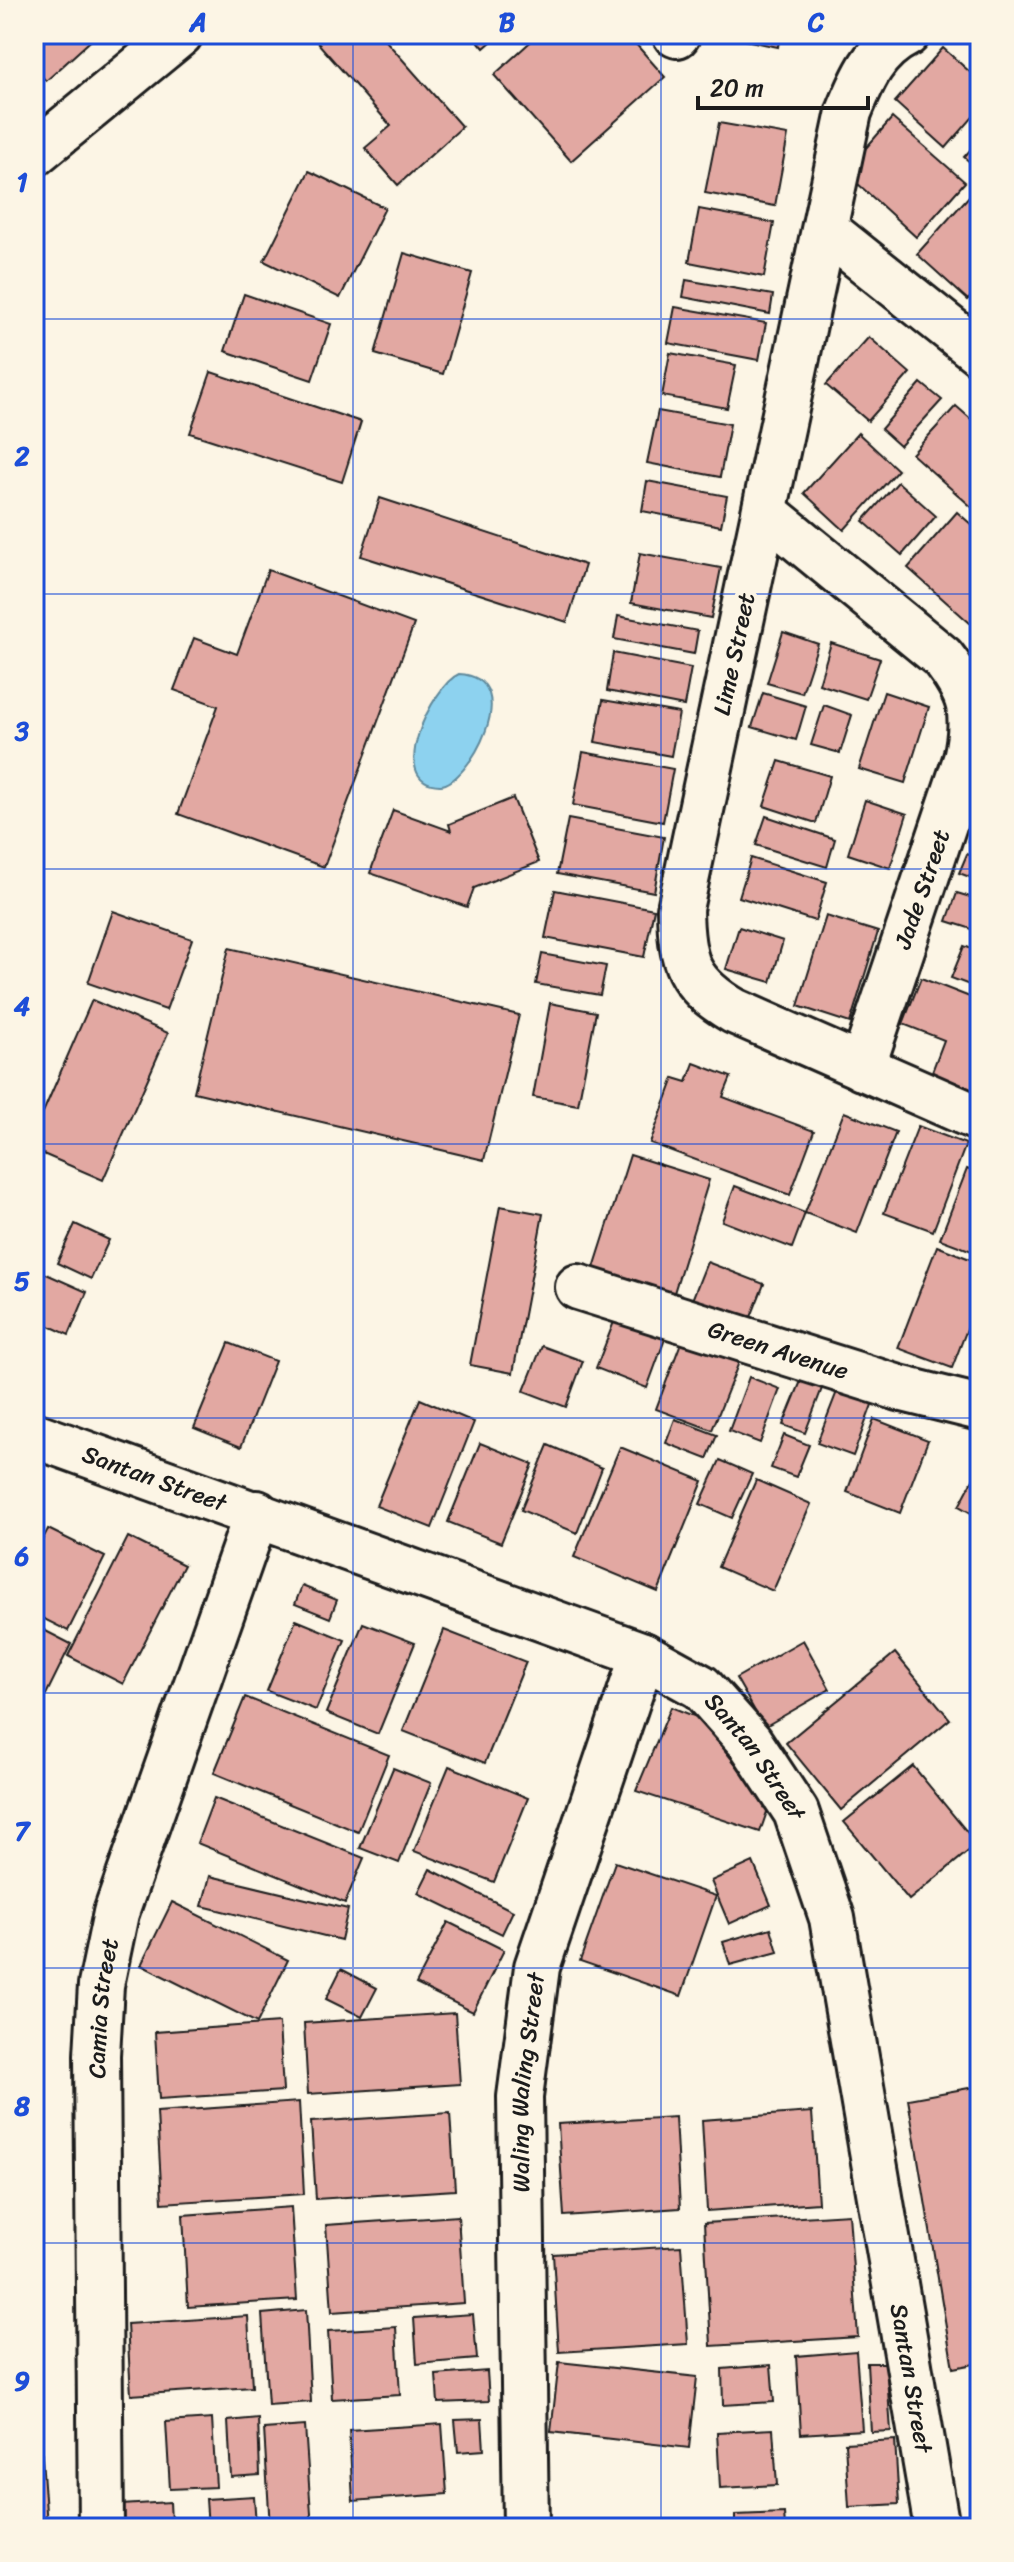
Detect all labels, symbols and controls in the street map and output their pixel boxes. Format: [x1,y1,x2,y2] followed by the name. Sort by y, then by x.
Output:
[188,0,207,45] text: A
[499,0,516,45] text: B
[807,0,825,45] text: C
[698,60,868,110] scale bar
[710,67,764,109] text: 20 m
[16,159,28,205] text: 1
[13,433,30,479] text: 2
[701,589,767,719] street label: Lime Street
[14,708,30,754] text: 3
[882,823,962,956] street label: Jade Street
[14,983,30,1029] text: 4
[14,1258,30,1304] text: 5
[703,1308,854,1392] street label: Green Avenue
[76,1433,234,1524] street label: Santan Street
[14,1533,30,1579] text: 6
[694,1683,818,1826] street label: Santan Street
[15,1808,32,1854] text: 7
[76,1934,131,2079] street label: Camia Street
[499,1969,557,2193] street label: Waling Waling Street
[13,2083,30,2129] text: 8
[878,2300,945,2457] street label: Santan Street
[14,2358,30,2404] text: 9

